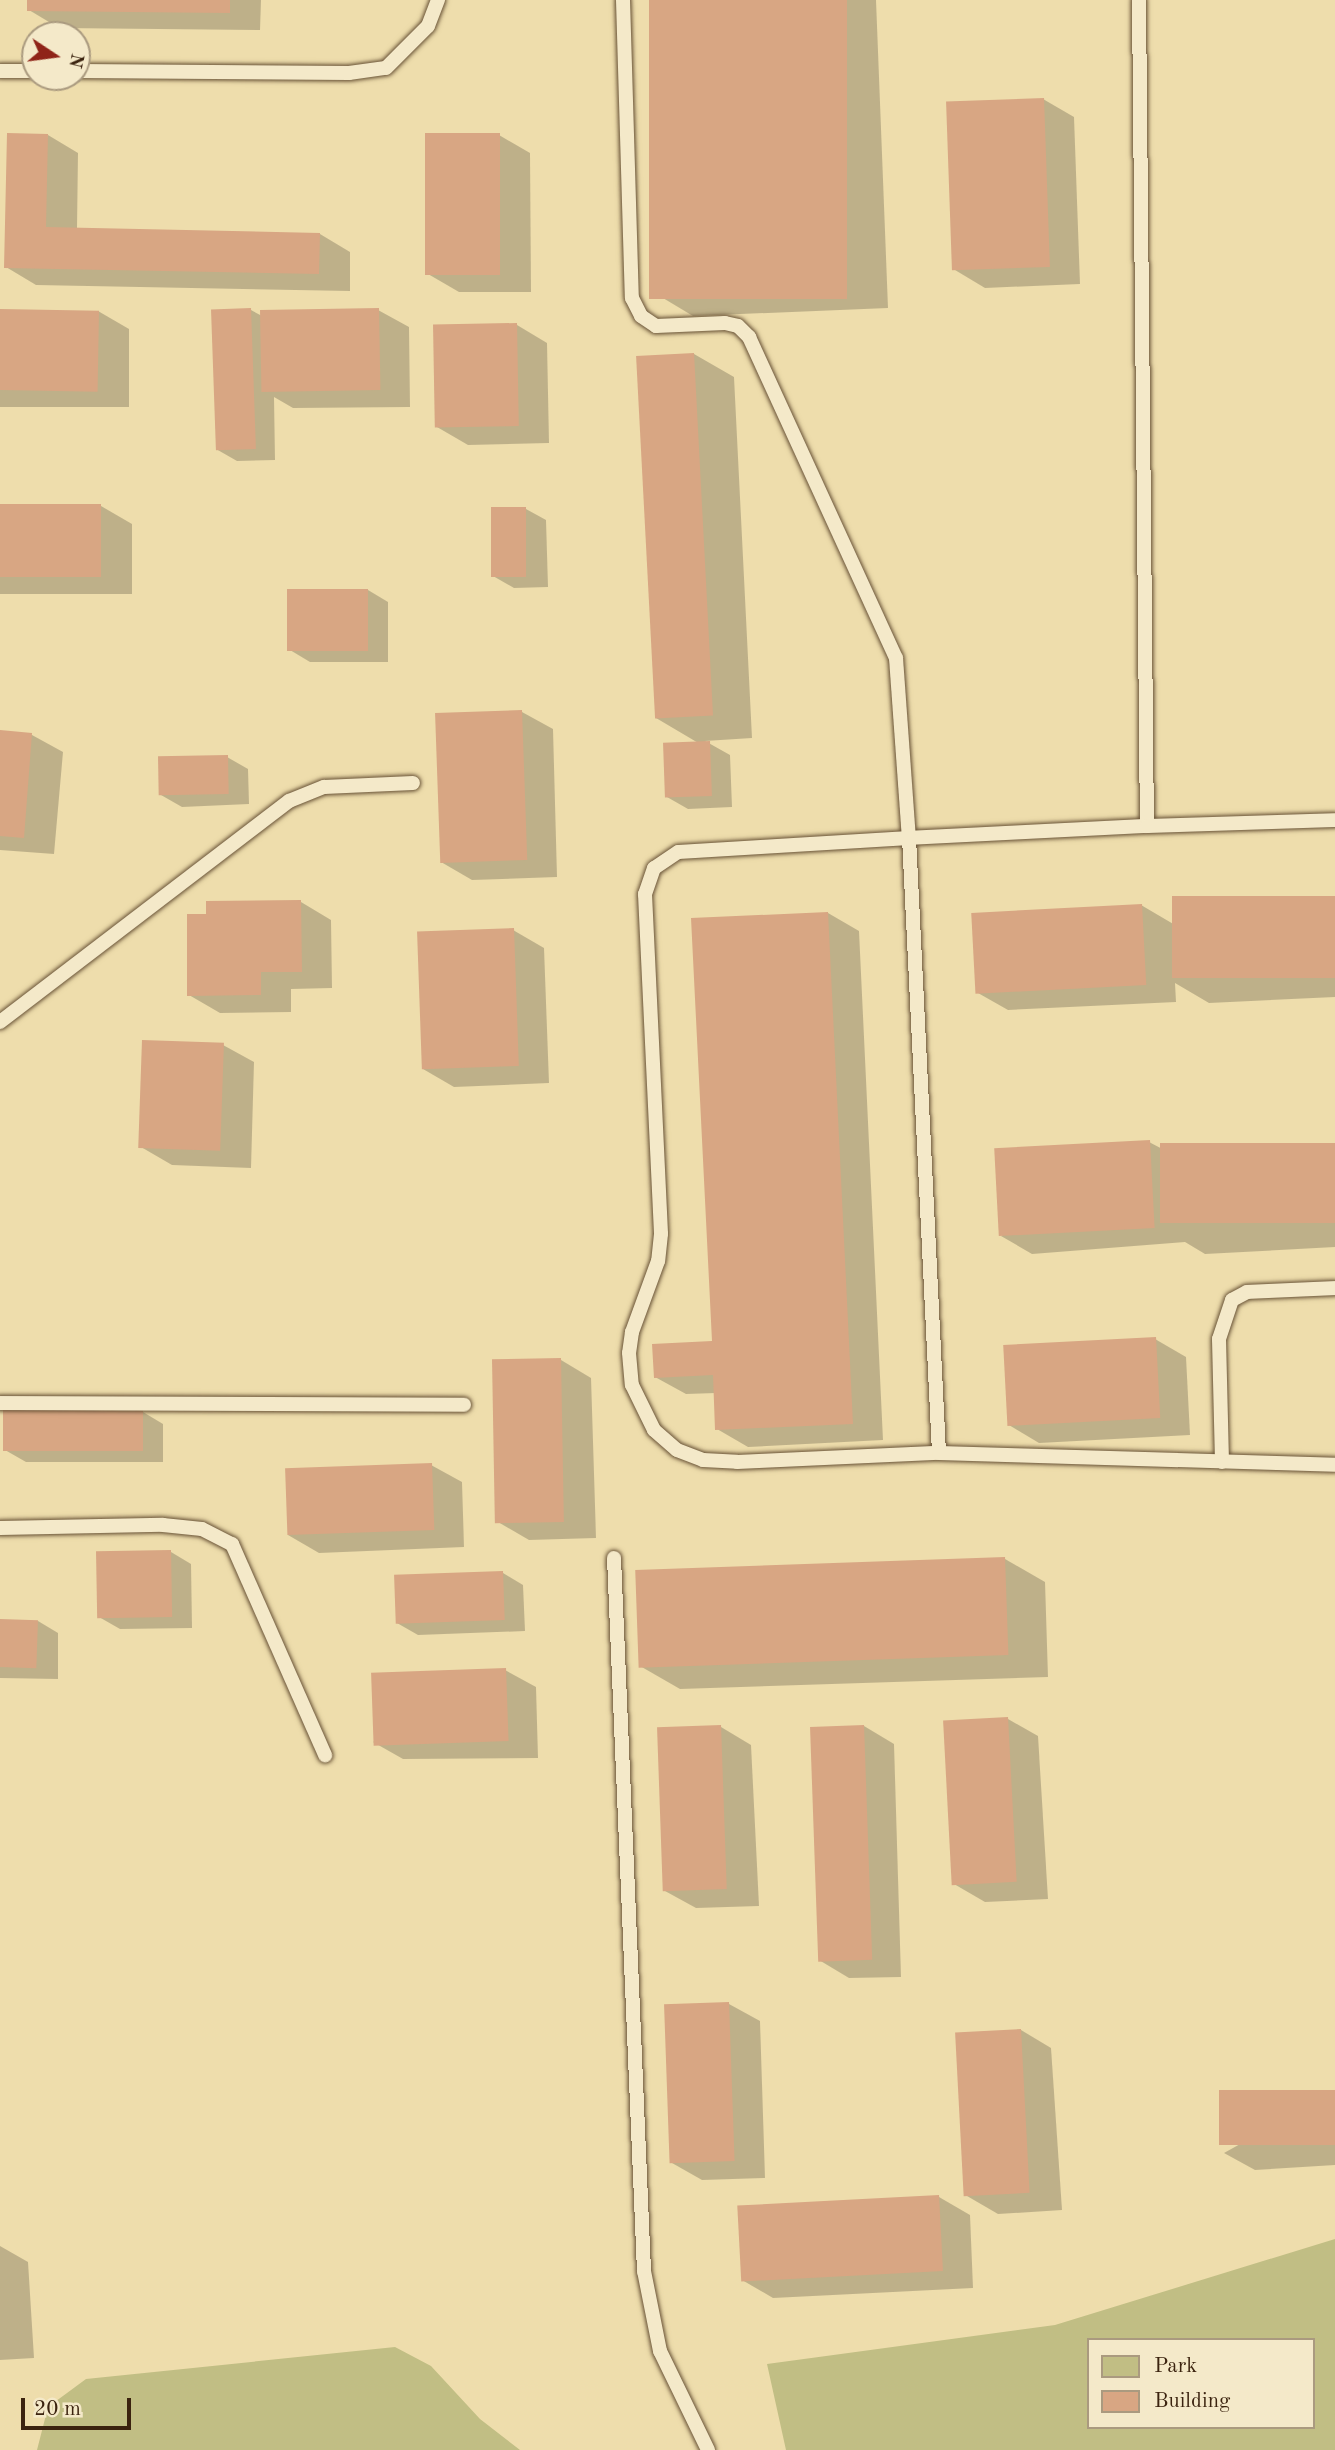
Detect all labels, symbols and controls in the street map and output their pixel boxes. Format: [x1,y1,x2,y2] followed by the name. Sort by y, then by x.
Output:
[21,21,91,91] north arrow
[64,51,86,70] text: N
[1086,2338,1314,2429] legend
[1154,2356,1197,2377] text: Park
[24,2384,135,2428] scale bar
[1154,2391,1230,2412] text: Building
[34,2399,81,2420] text: 20 m

